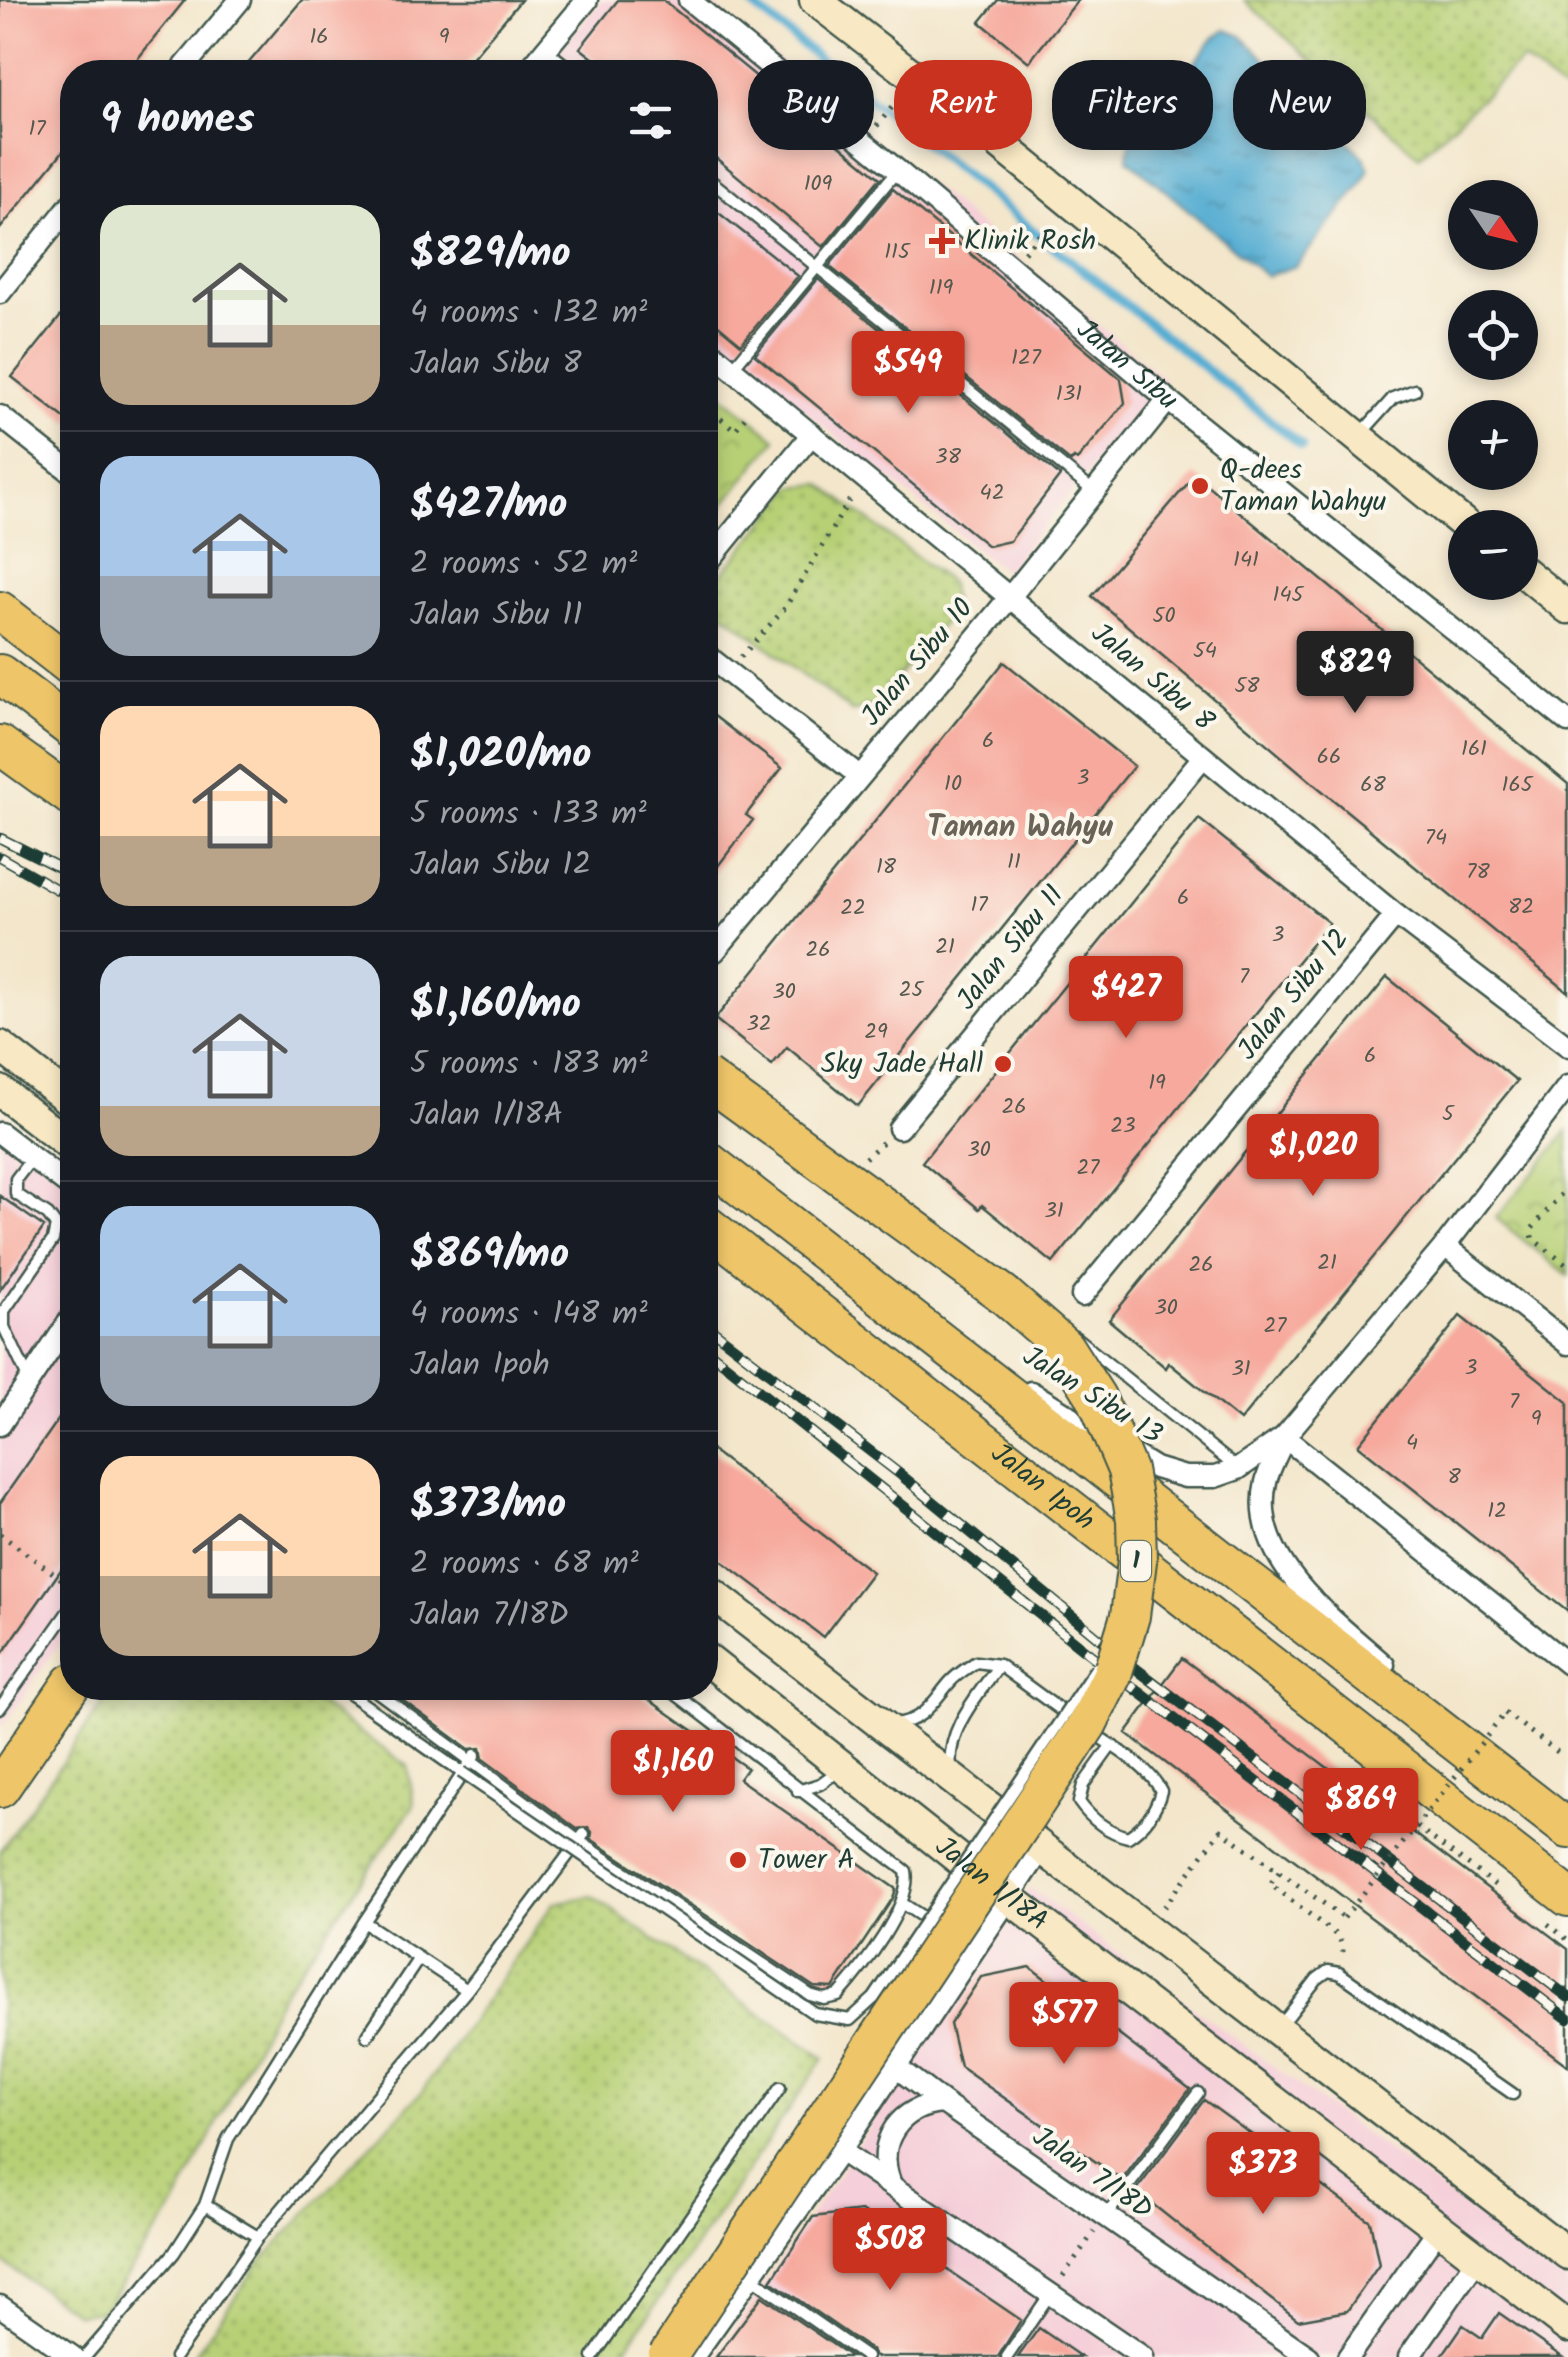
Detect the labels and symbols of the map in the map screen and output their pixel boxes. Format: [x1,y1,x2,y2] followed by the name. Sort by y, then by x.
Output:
[309,20,329,55] house number: 16
[439,20,450,55] house number: 9
[28,112,46,147] house number: 17
[804,167,833,202] house number: 109
[1448,180,1538,270] north arrow
[964,219,1096,264] place label: Klinik Rosh
[929,228,955,254] marker: Klinik Rosh
[884,235,911,270] house number: 115
[929,271,954,306] house number: 119
[1066,308,1188,422] street label: Jalan Sibu
[849,331,967,416] pin: $549
[1011,341,1042,376] house number: 127
[1056,377,1082,412] house number: 131
[935,440,962,475] house number: 38
[1220,448,1386,525] place label: Q-dees Taman Wahyu
[1189,475,1211,497] marker: Q-dees Taman Wahyu
[980,476,1004,511] house number: 42
[1233,543,1259,578] house number: 141
[1273,578,1305,613] house number: 145
[851,589,985,737] street label: Jalan Sibu 10
[1153,599,1175,634] house number: 50
[1080,612,1224,744] street label: Jalan Sibu 8
[1296,631,1414,716] pin: $829
[1193,634,1217,669] house number: 54
[1234,669,1260,704] house number: 58
[982,724,994,759] house number: 6
[1461,732,1487,767] house number: 161
[1317,740,1341,775] house number: 66
[1077,761,1089,796] house number: 3
[944,767,962,802] house number: 10
[1360,768,1386,803] house number: 68
[1502,768,1534,803] house number: 165
[927,804,1113,852] district label: Taman Wahyu
[1425,821,1447,856] house number: 74
[1007,845,1021,880] house number: 11
[876,850,897,885] house number: 18
[1466,855,1490,890] house number: 78
[946,875,1076,1021] street label: Jalan Sibu 11
[1177,881,1189,916] house number: 6
[970,888,988,923] house number: 17
[1508,890,1534,925] house number: 82
[840,891,866,926] house number: 22
[1272,918,1284,953] house number: 3
[1227,919,1361,1071] street label: Jalan Sibu 12
[935,930,955,965] house number: 21
[805,933,831,968] house number: 26
[1067,956,1185,1041] pin: $427
[1239,960,1250,995] house number: 7
[899,973,924,1008] house number: 25
[772,975,796,1010] house number: 30
[746,1007,772,1042] house number: 32
[864,1015,888,1050] house number: 29
[1364,1039,1376,1074] house number: 6
[821,1042,983,1087] place label: Sky Jade Hall
[992,1053,1014,1075] marker: Sky Jade Hall
[1148,1066,1166,1101] house number: 19
[1001,1090,1027,1125] house number: 26
[1442,1097,1455,1132] house number: 5
[1110,1109,1136,1144] house number: 23
[1232,1114,1394,1199] pin: $1,020
[967,1133,991,1168] house number: 30
[1077,1151,1100,1186] house number: 27
[1044,1194,1064,1229] house number: 31
[1317,1246,1337,1281] house number: 21
[1188,1248,1214,1283] house number: 26
[1154,1291,1178,1326] house number: 30
[1264,1309,1287,1344] house number: 27
[1013,1335,1171,1457] street label: Jalan Sibu 13
[1465,1351,1477,1386] house number: 3
[1231,1352,1251,1387] house number: 31
[1509,1385,1520,1420] house number: 7
[1531,1402,1542,1437] house number: 9
[1406,1426,1418,1461] house number: 4
[980,1432,1105,1543] street label: Jalan Ipoh
[1447,1460,1461,1495] house number: 8
[1487,1494,1507,1529] house number: 12
[1121,1541,1151,1581] road number: 1
[592,1730,754,1815] pin: $1,160
[1302,1768,1420,1853] pin: $869
[925,1825,1058,1943] street label: Jalan 1/18A
[758,1838,855,1883] place label: Tower A
[727,1849,749,1871] marker: Tower A
[1005,1982,1123,2067] pin: $577
[1022,2116,1162,2232] street label: Jalan 7/18D
[1204,2132,1322,2217] pin: $373
[831,2208,949,2293] pin: $508

